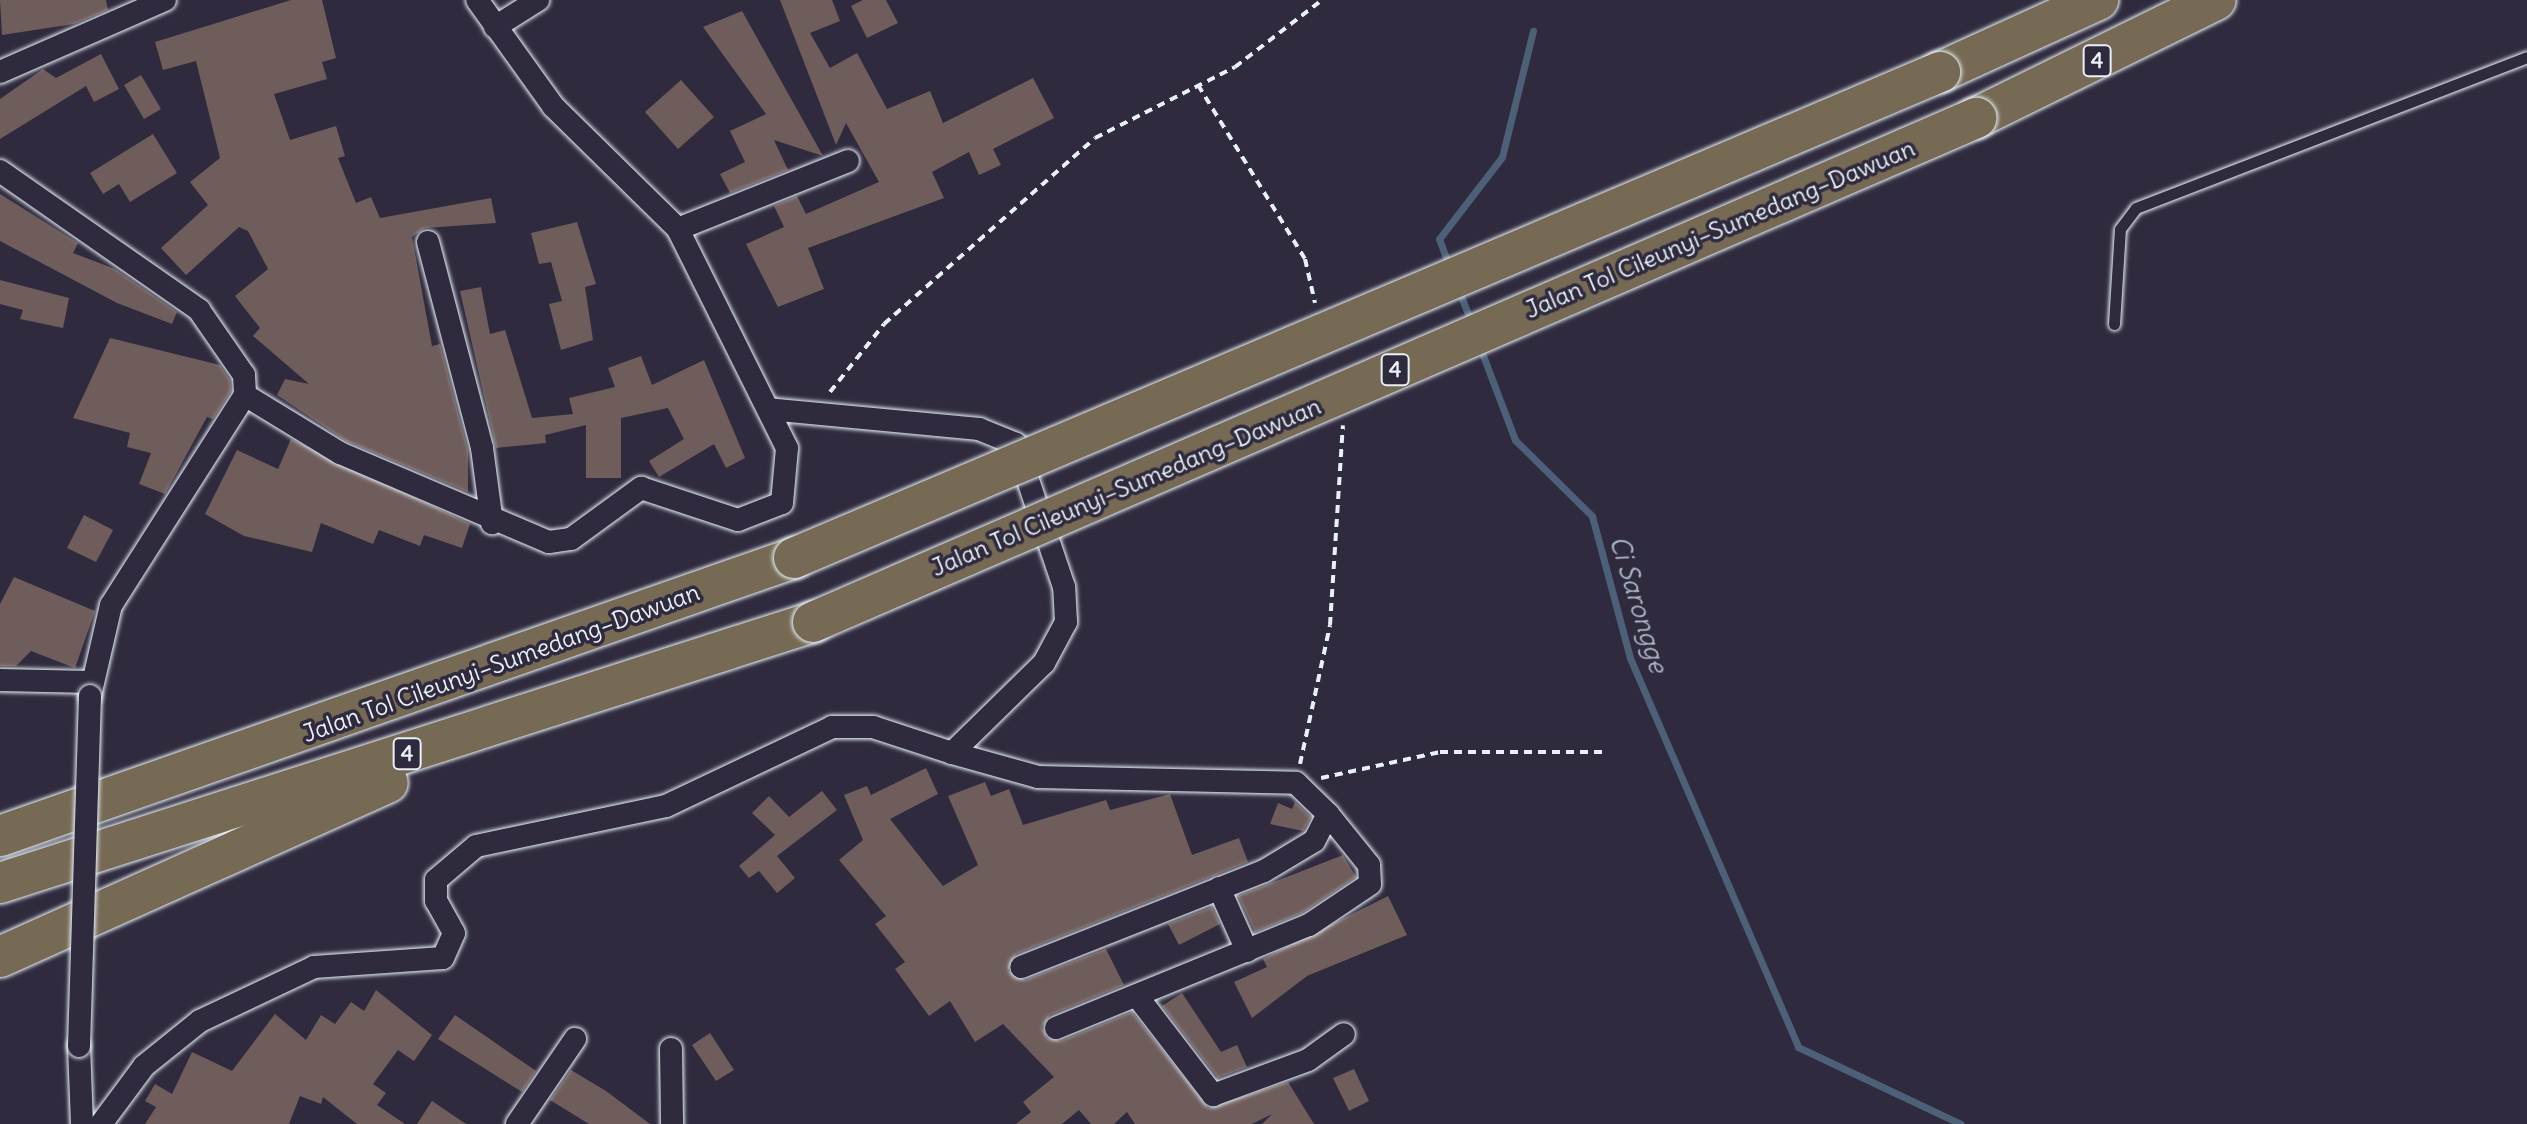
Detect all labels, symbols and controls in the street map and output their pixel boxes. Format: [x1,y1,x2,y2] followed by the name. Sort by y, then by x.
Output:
[2081,43,2113,79] road number: 4
[1521,134,1919,324] street label: Jalan Tol Cileunyi–Sumedang–Dawuan
[1379,352,1411,388] road number: 4
[927,392,1325,582] street label: Jalan Tol Cileunyi–Sumedang–Dawuan
[1603,532,1675,676] water label: Ci Sarongge
[299,578,703,748] street label: Jalan Tol Cileunyi–Sumedang–Dawuan
[391,736,423,772] road number: 4

